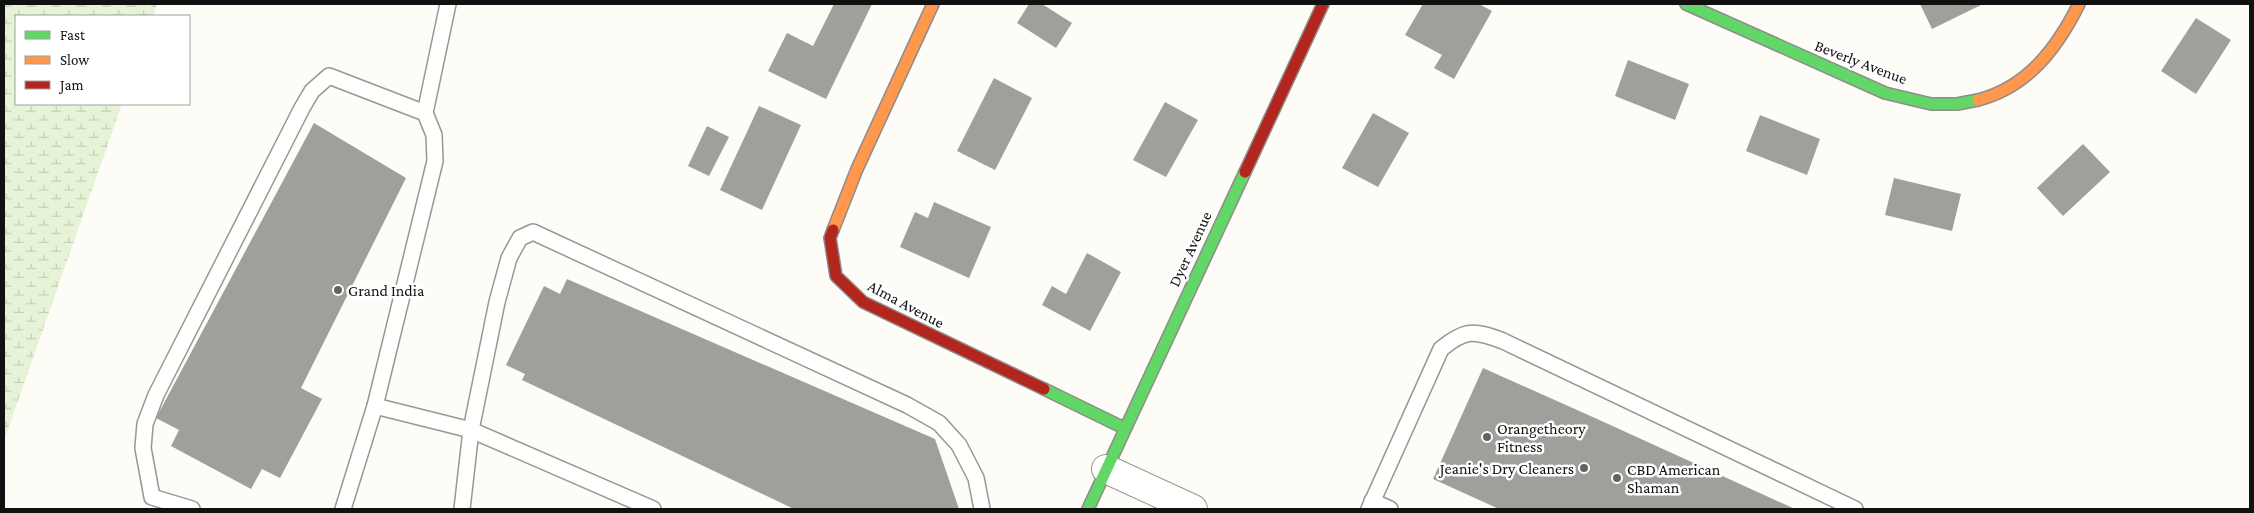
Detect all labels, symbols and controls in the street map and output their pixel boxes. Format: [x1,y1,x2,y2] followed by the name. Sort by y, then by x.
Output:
[15,15,190,105] legend
[60,27,86,43] text: Fast
[1812,37,1909,88] street label: Beverly Avenue
[60,52,90,68] text: Slow
[58,77,83,94] text: Jam
[1165,209,1216,290] street label: Dyer Avenue
[865,277,947,331] street label: Alma Avenue
[348,282,425,299] place label: Grand India
[332,284,344,296] marker: Grand India
[1497,420,1586,455] place label: Orangetheory Fitness
[1481,431,1493,443] marker: Orangetheory Fitness
[1438,460,1574,478] place label: Jeanie's Dry Cleaners
[1627,461,1721,496] place label: CBD American Shaman
[1578,462,1590,474] marker: Jeanie's Dry Cleaners
[1611,472,1623,484] marker: CBD American Shaman

